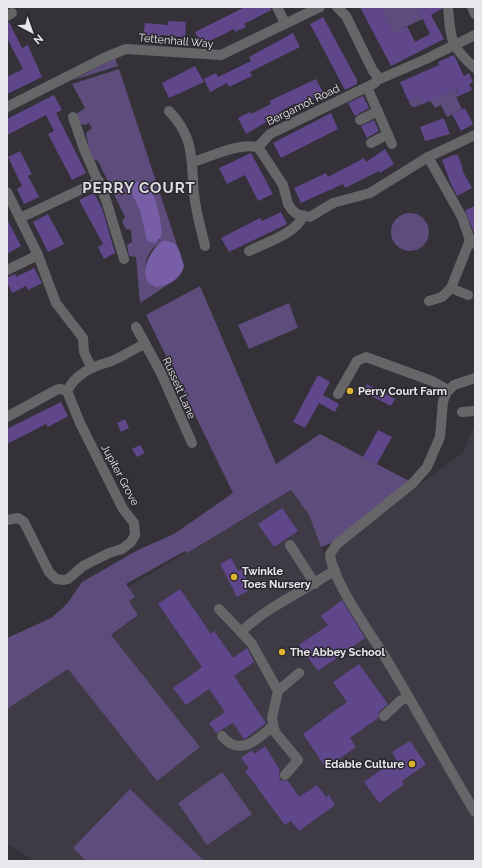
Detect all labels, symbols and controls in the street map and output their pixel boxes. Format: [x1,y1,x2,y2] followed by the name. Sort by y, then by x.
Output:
[12,12,52,52] north arrow
[138,31,214,51] street label: Tettenhall Way
[31,32,46,47] text: N
[264,82,342,128] street label: Bergamot Road
[82,179,196,197] district label: PERRY COURT
[160,355,199,421] street label: Russett Lane
[358,385,447,398] place label: Perry Court Farm
[345,386,355,396] marker: Perry Court Farm
[98,442,142,508] street label: Jupiter Grove
[242,565,311,591] place label: Twinkle Toes Nursery
[229,572,239,582] marker: Twinkle Toes Nursery
[290,646,385,659] place label: The Abbey School
[277,647,287,657] marker: The Abbey School
[325,758,404,771] place label: Edable Culture
[407,759,417,769] marker: Edable Culture

